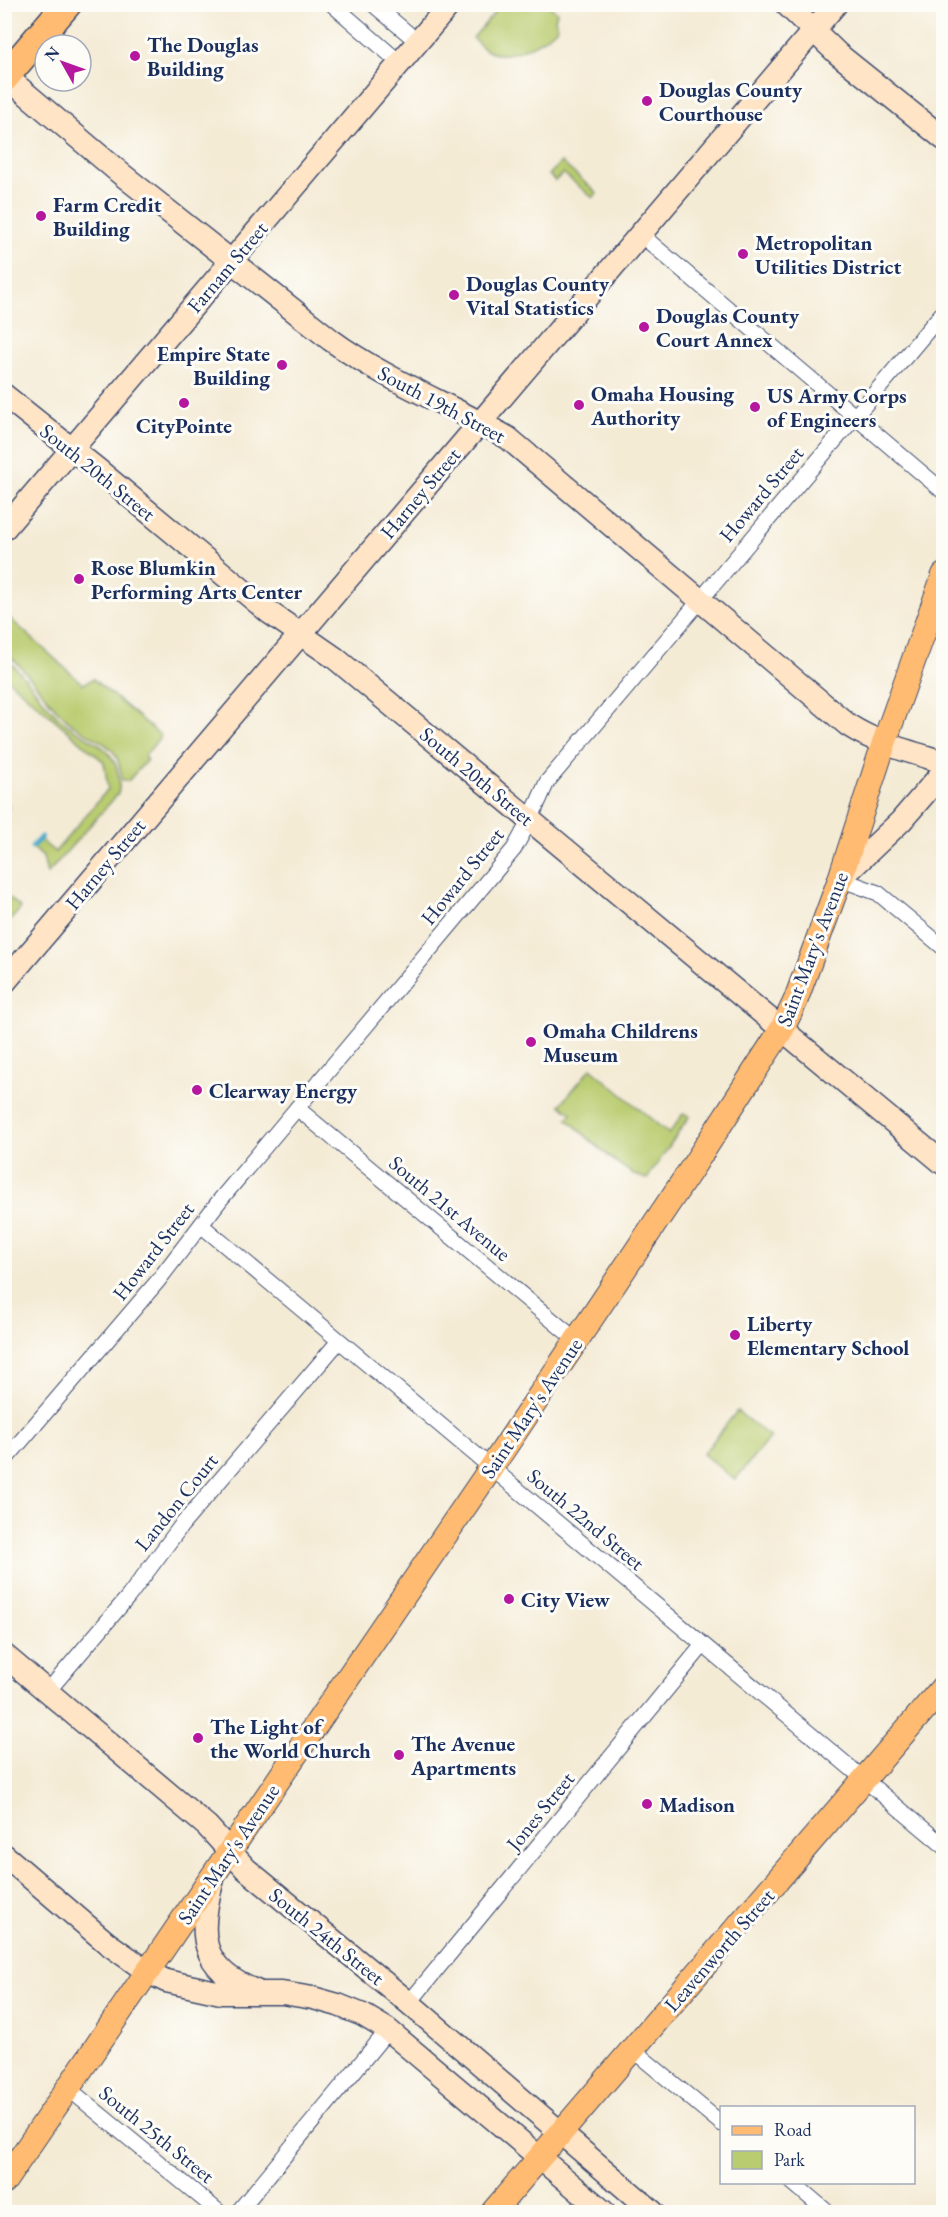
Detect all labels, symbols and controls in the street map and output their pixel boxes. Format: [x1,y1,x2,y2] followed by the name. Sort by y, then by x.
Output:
[147,31,259,82] place label: The Douglas Building
[33,33,93,93] north arrow
[40,42,64,65] text: N
[128,49,142,63] marker: The Douglas Building
[659,76,803,127] place label: Douglas County Courthouse
[640,94,654,108] marker: Douglas County Courthouse
[53,191,162,242] place label: Farm Credit Building
[34,209,48,223] marker: Farm Credit Building
[181,215,273,318] street label: Farnam Street
[755,229,901,280] place label: Metropolitan Utilities District
[736,247,750,261] marker: Metropolitan Utilities District
[466,270,610,321] place label: Douglas County Vital Statistics
[447,288,461,302] marker: Douglas County Vital Statistics
[656,302,800,353] place label: Douglas County Court Annex
[637,320,651,334] marker: Douglas County Court Annex
[157,340,270,391] place label: Empire State Building
[275,358,289,372] marker: Empire State Building
[374,359,511,449] street label: South 19th Street
[590,380,735,431] place label: Omaha Housing Authority
[767,382,907,433] place label: US Army Corps of Engineers
[177,396,191,410] marker: CityPointe
[572,398,586,412] marker: Omaha Housing Authority
[748,400,762,414] marker: US Army Corps of Engineers
[136,412,232,439] place label: CityPointe
[35,417,161,527] street label: South 20th Street
[713,440,809,548] street label: Howard Street
[374,441,466,544] street label: Harney Street
[91,554,302,605] place label: Rose Blumkin Performing Arts Center
[72,572,86,586] marker: Rose Blumkin Performing Arts Center
[414,720,540,832] street label: South 20th Street
[59,812,151,915] street label: Harney Street
[415,822,510,930] street label: Howard Street
[770,868,854,1030] street label: Saint Mary's Avenue
[543,1017,698,1068] place label: Omaha Childrens Museum
[524,1035,538,1049] marker: Omaha Childrens Museum
[209,1077,358,1104] place label: Clearway Energy
[190,1083,204,1097] marker: Clearway Energy
[384,1149,516,1267] street label: South 21st Avenue
[106,1196,200,1306] street label: Howard Street
[747,1310,909,1361] place label: Liberty Elementary School
[728,1328,742,1342] marker: Liberty Elementary School
[474,1333,588,1483] street label: Saint Mary's Avenue
[128,1447,224,1556] street label: Landon Court
[522,1462,651,1576] street label: South 22nd Street
[521,1586,610,1613] place label: City View
[502,1592,516,1606] marker: City View
[210,1713,371,1764] place label: The Light of the World Church
[410,1730,516,1781] place label: The Avenue Apartments
[191,1731,205,1745] marker: The Light of the World Church
[392,1748,406,1762] marker: The Avenue Apartments
[499,1766,580,1858] street label: Jones Street
[171,1779,285,1929] street label: Saint Mary's Avenue
[659,1791,735,1818] place label: Madison
[640,1797,654,1811] marker: Madison
[264,1881,390,1991] street label: South 24th Street
[658,1882,780,2017] street label: Leavenworth Street
[94,2079,220,2189] street label: South 25th Street
[720,2106,915,2184] legend
[774,2118,813,2141] text: Road
[774,2148,805,2171] text: Park

